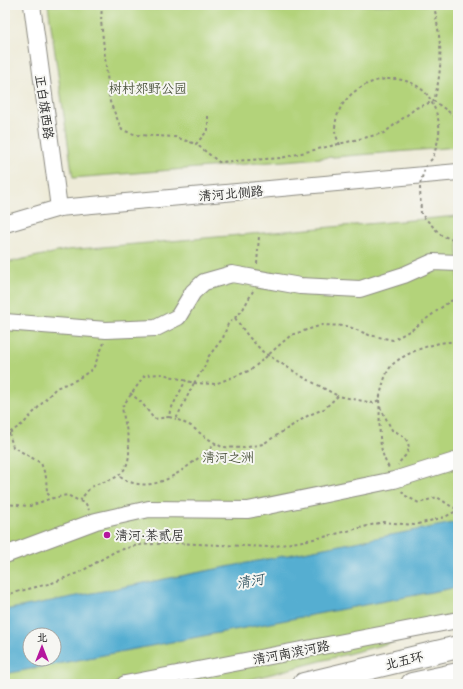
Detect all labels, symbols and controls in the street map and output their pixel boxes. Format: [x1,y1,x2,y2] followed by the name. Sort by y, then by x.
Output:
[32,74,56,140] street label: 正白旗西路
[109,81,187,97] park label: 树村郊野公园
[198,183,264,205] street label: 清河北侧路
[202,450,254,466] park label: 清河之洲
[115,528,184,544] place label: 清河·茶贰居
[102,530,112,540] marker: 清河·茶贰居
[235,570,267,593] water label: 清河
[22,627,62,667] north arrow
[37,631,48,644] text: 北
[251,638,331,668] street label: 清河南滨河路
[383,648,425,673] street label: 北五环

